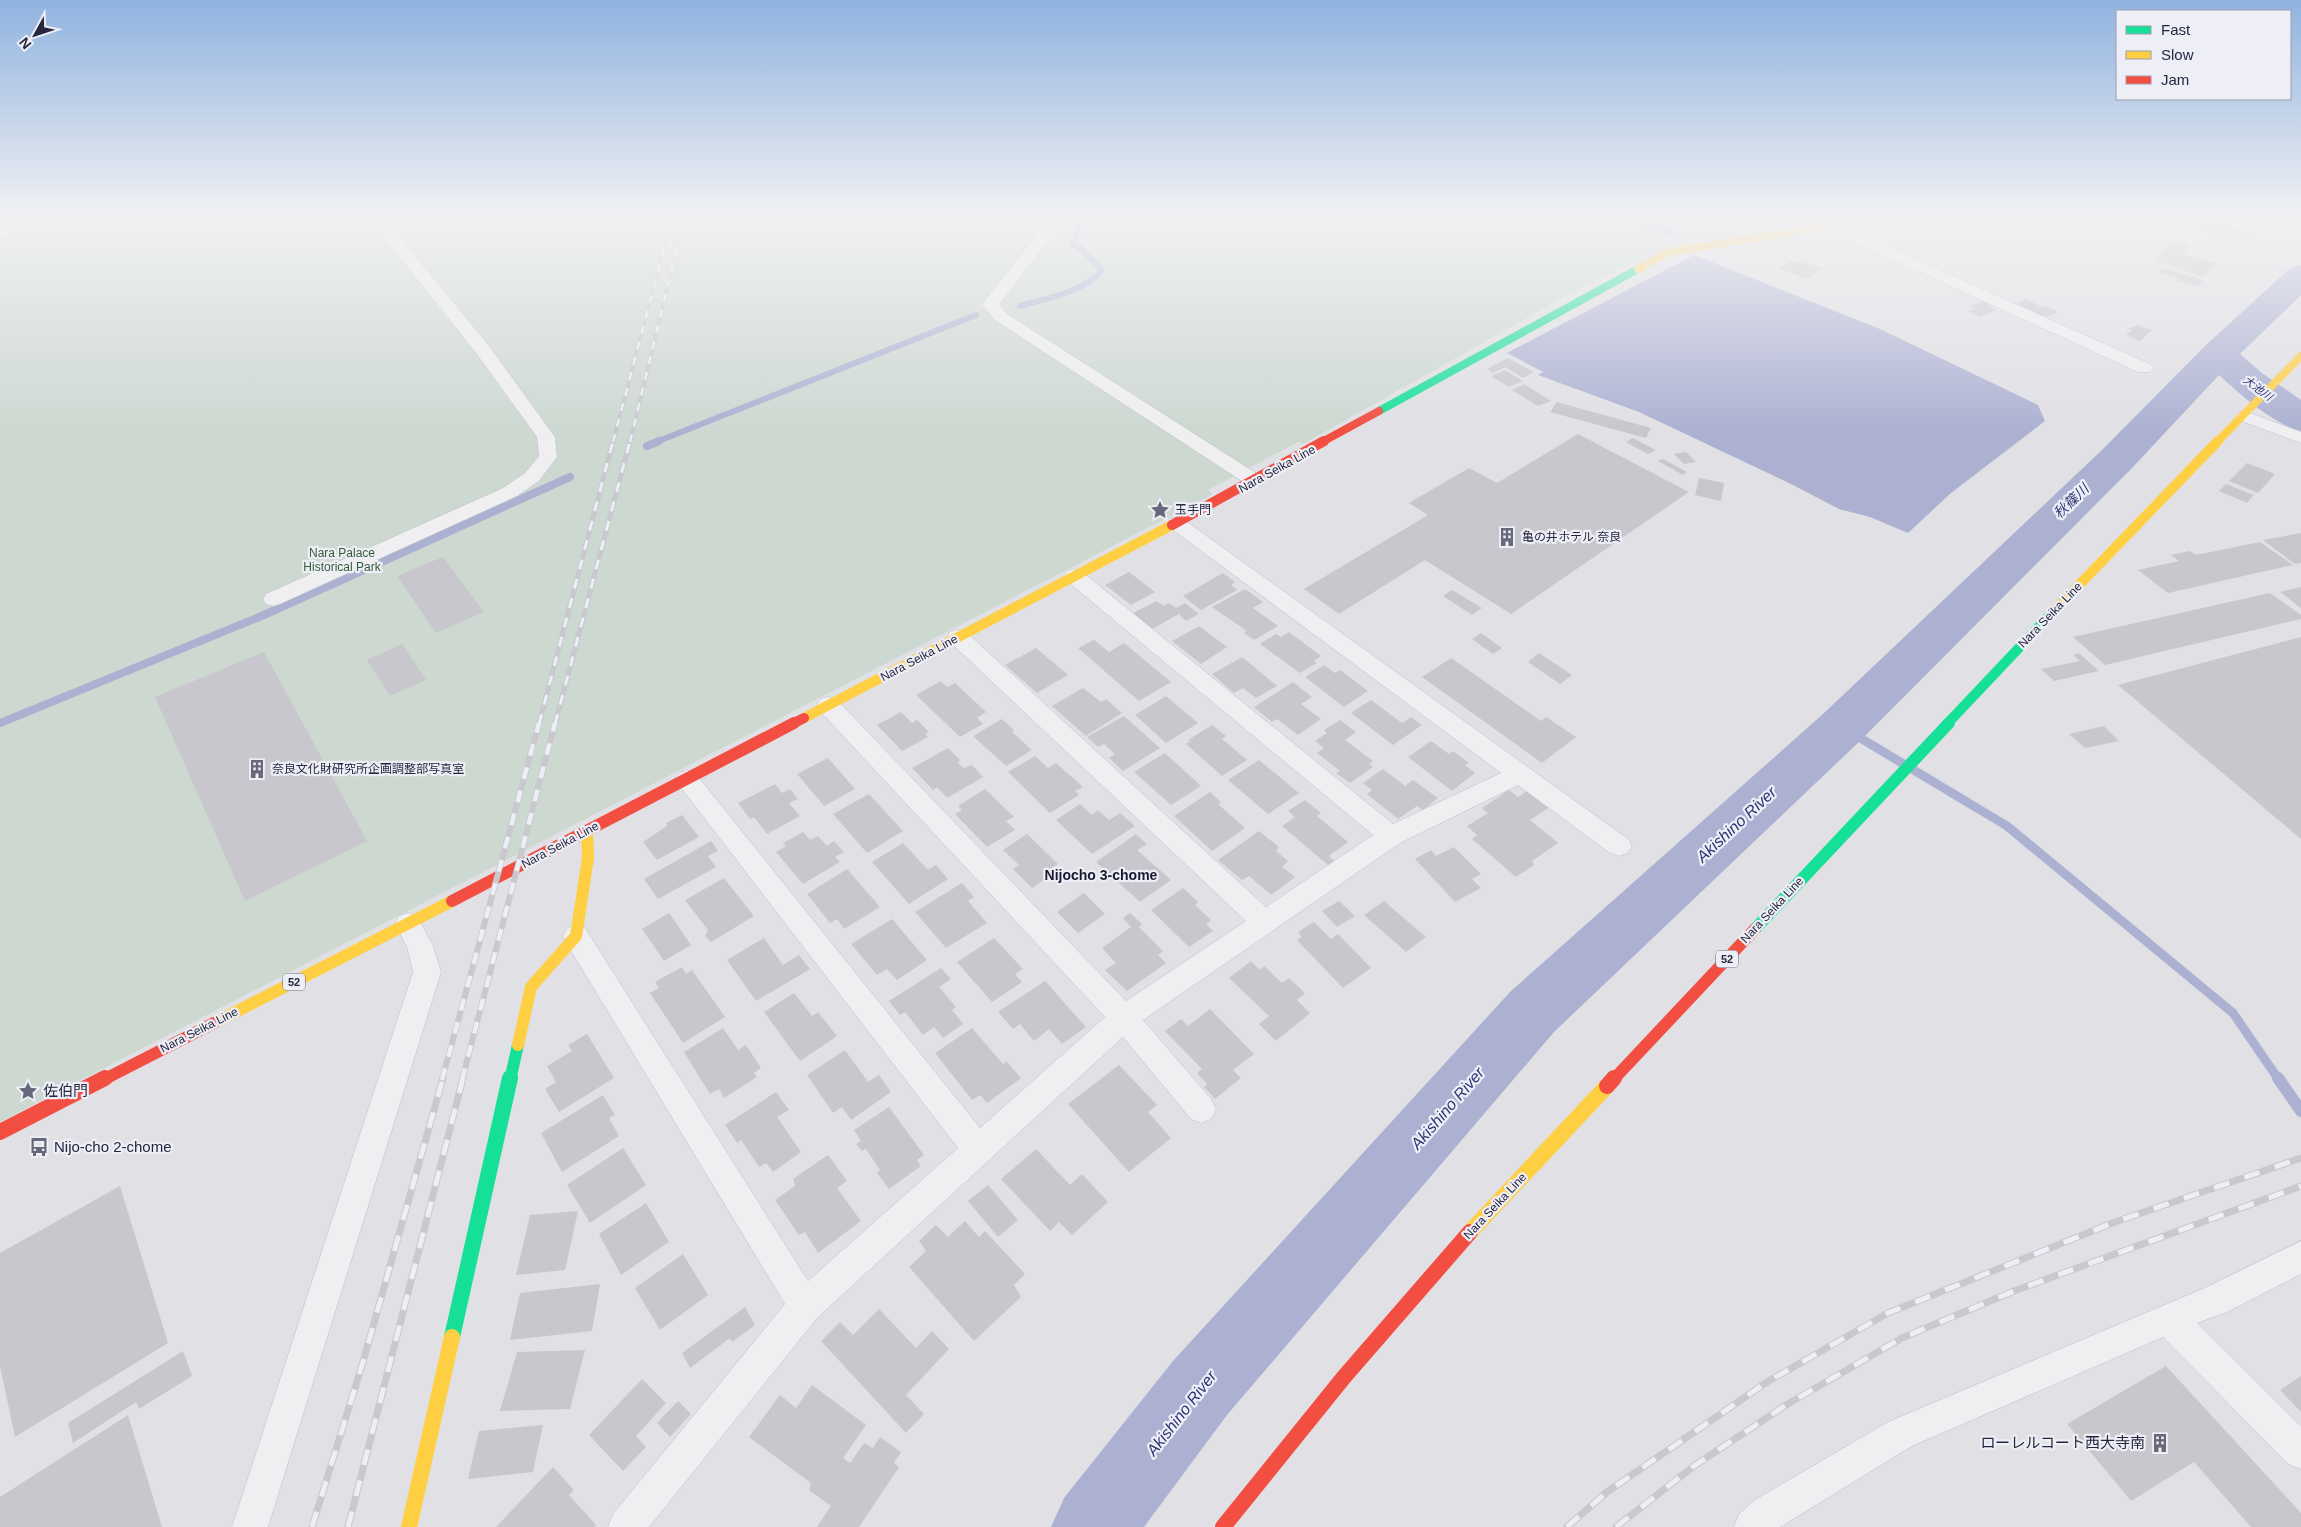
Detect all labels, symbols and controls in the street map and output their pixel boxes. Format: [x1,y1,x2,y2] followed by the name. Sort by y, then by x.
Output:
[10,10,60,60] north arrow
[2116,10,2291,100] legend
[2161,21,2191,38] text: Fast
[16,34,34,52] text: N
[2161,46,2194,63] text: Slow
[2161,71,2189,88] text: Jam
[2241,373,2276,403] water label: 大池川
[1236,442,1318,496] street label: Nara Seika Line
[2050,479,2093,521] water label: 秋篠川
[1149,499,1171,521] place icon: 玉手門
[1175,503,1211,517] place label: 玉手門
[1496,526,1518,548] building icon: 亀の井ホテル 奈良
[1522,530,1621,544] place label: 亀の井ホテル 奈良
[303,546,382,574] park label: Nara Palace Historical Park
[2015,579,2085,651] street label: Nara Seika Line
[878,632,960,684] street label: Nara Seika Line
[246,758,268,780] building icon: 奈良文化財研究所企画調整部写真室
[272,762,464,776] place label: 奈良文化財研究所企画調整部写真室
[1692,783,1780,866] water label: Akishino River
[519,819,601,871] street label: Nara Seika Line
[1045,867,1158,883] district label: Nijocho 3-chome
[1738,874,1806,946] street label: Nara Seika Line
[1716,951,1738,968] road number: 52
[283,974,305,990] road number: 52
[158,1004,241,1056] street label: Nara Seika Line
[1407,1064,1488,1153] water label: Akishino River
[17,1080,39,1102] place icon: 佐伯門
[43,1082,88,1099] place label: 佐伯門
[28,1136,50,1158] bus stop icon: Nijo-cho 2-chome
[54,1138,172,1155] place label: Nijo-cho 2-chome
[1461,1170,1529,1242] street label: Nara Seika Line
[1143,1367,1220,1460] water label: Akishino River
[2149,1432,2171,1454] building icon: ローレルコート西大寺南
[1980,1434,2145,1451] place label: ローレルコート西大寺南

